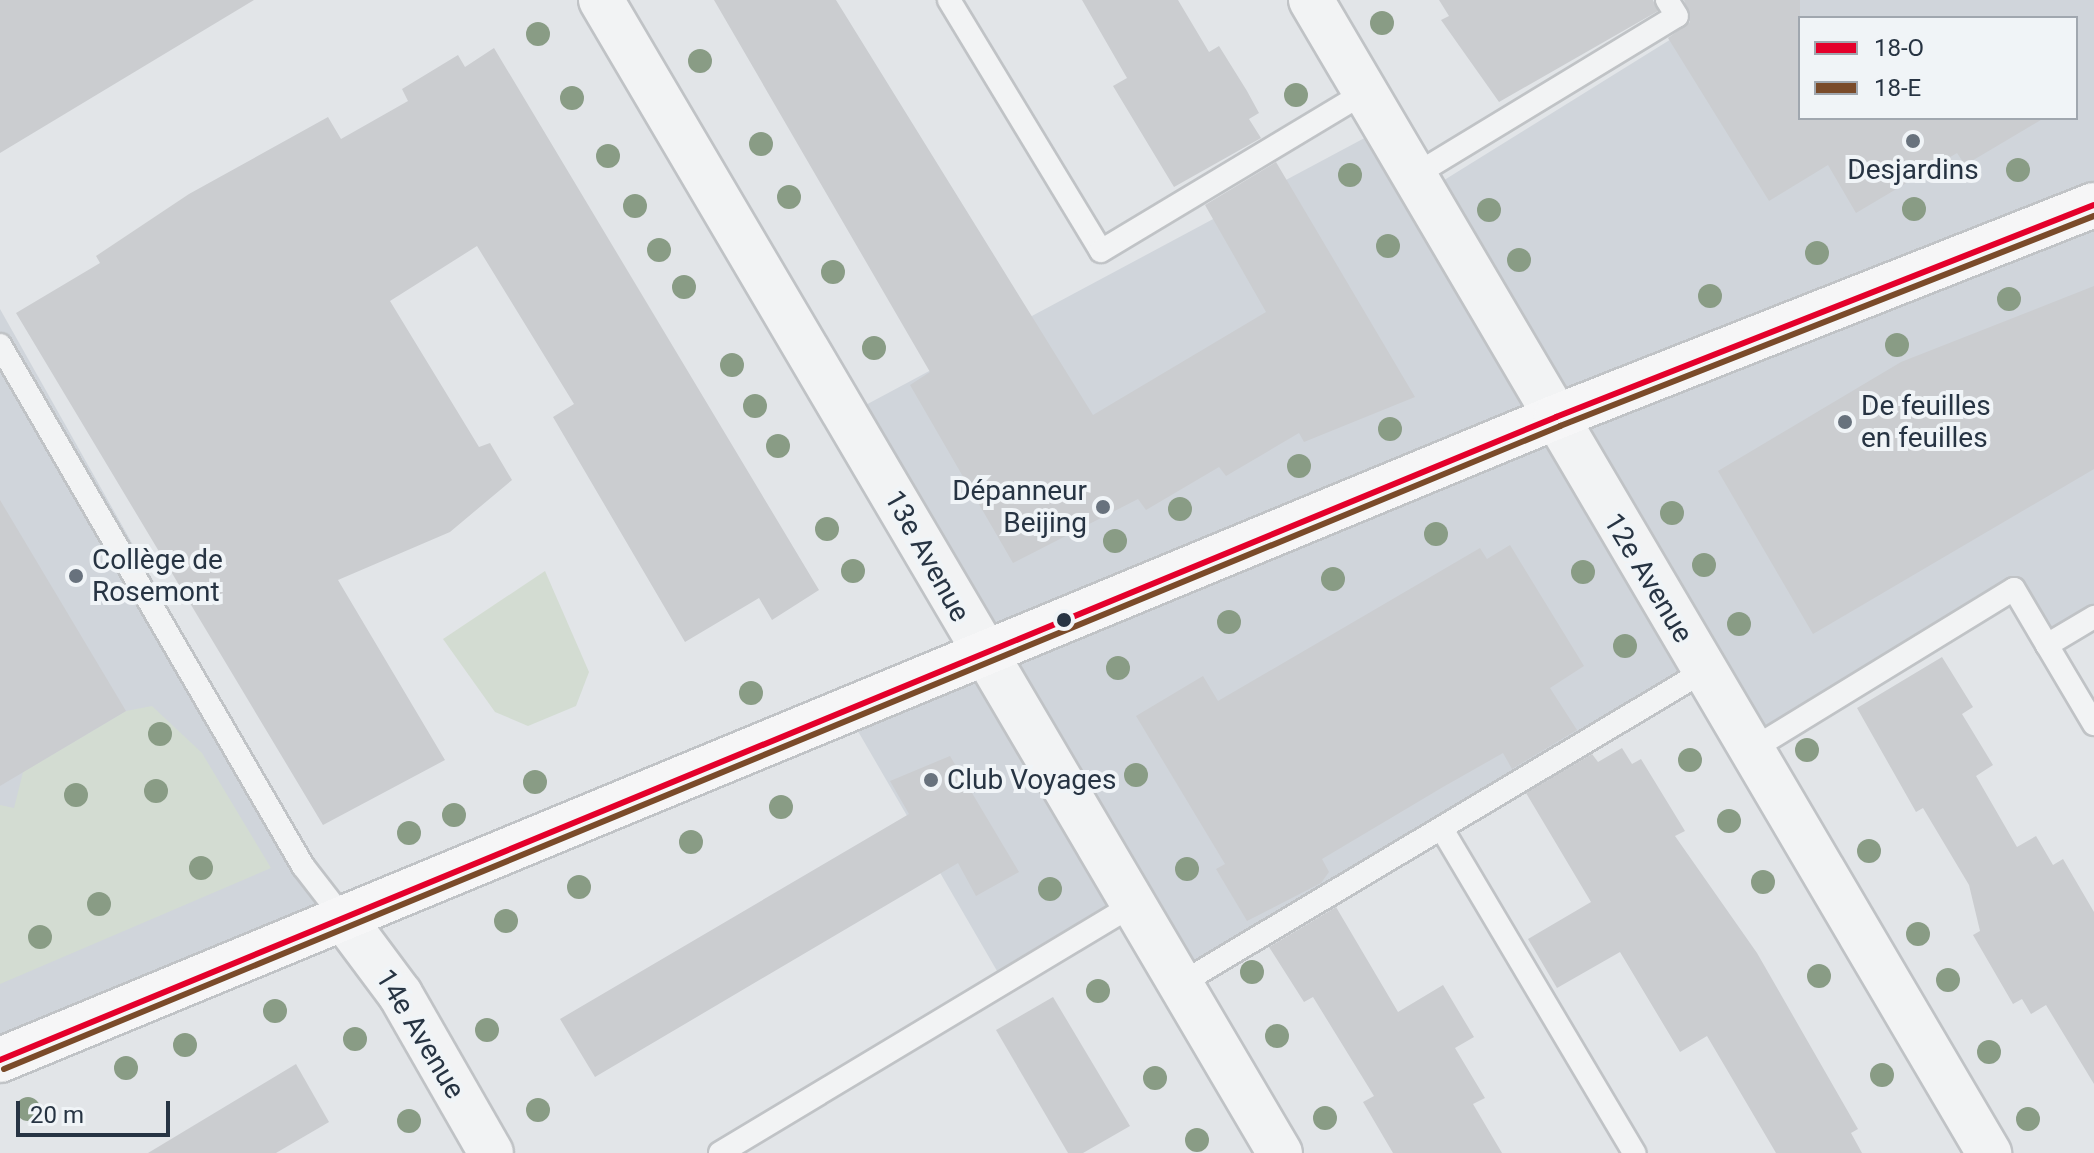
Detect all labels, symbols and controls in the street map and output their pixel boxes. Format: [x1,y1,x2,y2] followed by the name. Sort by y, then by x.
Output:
[1798,16,2078,120] legend
[1874,34,1924,62] text: 18-O
[1874,74,1921,102] text: 18-E
[1904,132,1922,150] marker: Desjardins
[1847,153,1979,187] place label: Desjardins
[1861,389,1991,455] place label: De feuilles en feuilles
[1836,413,1854,431] marker: De feuilles en feuilles
[952,474,1087,540] place label: Dépanneur Beijing
[877,485,977,627] street label: 13e Avenue
[1094,498,1112,516] marker: Dépanneur Beijing
[1596,507,1700,649] street label: 12e Avenue
[92,543,223,609] place label: Collège de Rosemont
[67,567,85,585] marker: Collège de Rosemont
[1056,612,1072,628] unlabelled marker
[947,763,1116,797] place label: Club Voyages
[922,771,940,789] marker: Club Voyages
[368,963,472,1105] street label: 14e Avenue
[20,1085,174,1135] scale bar
[30,1101,84,1129] text: 20 m

